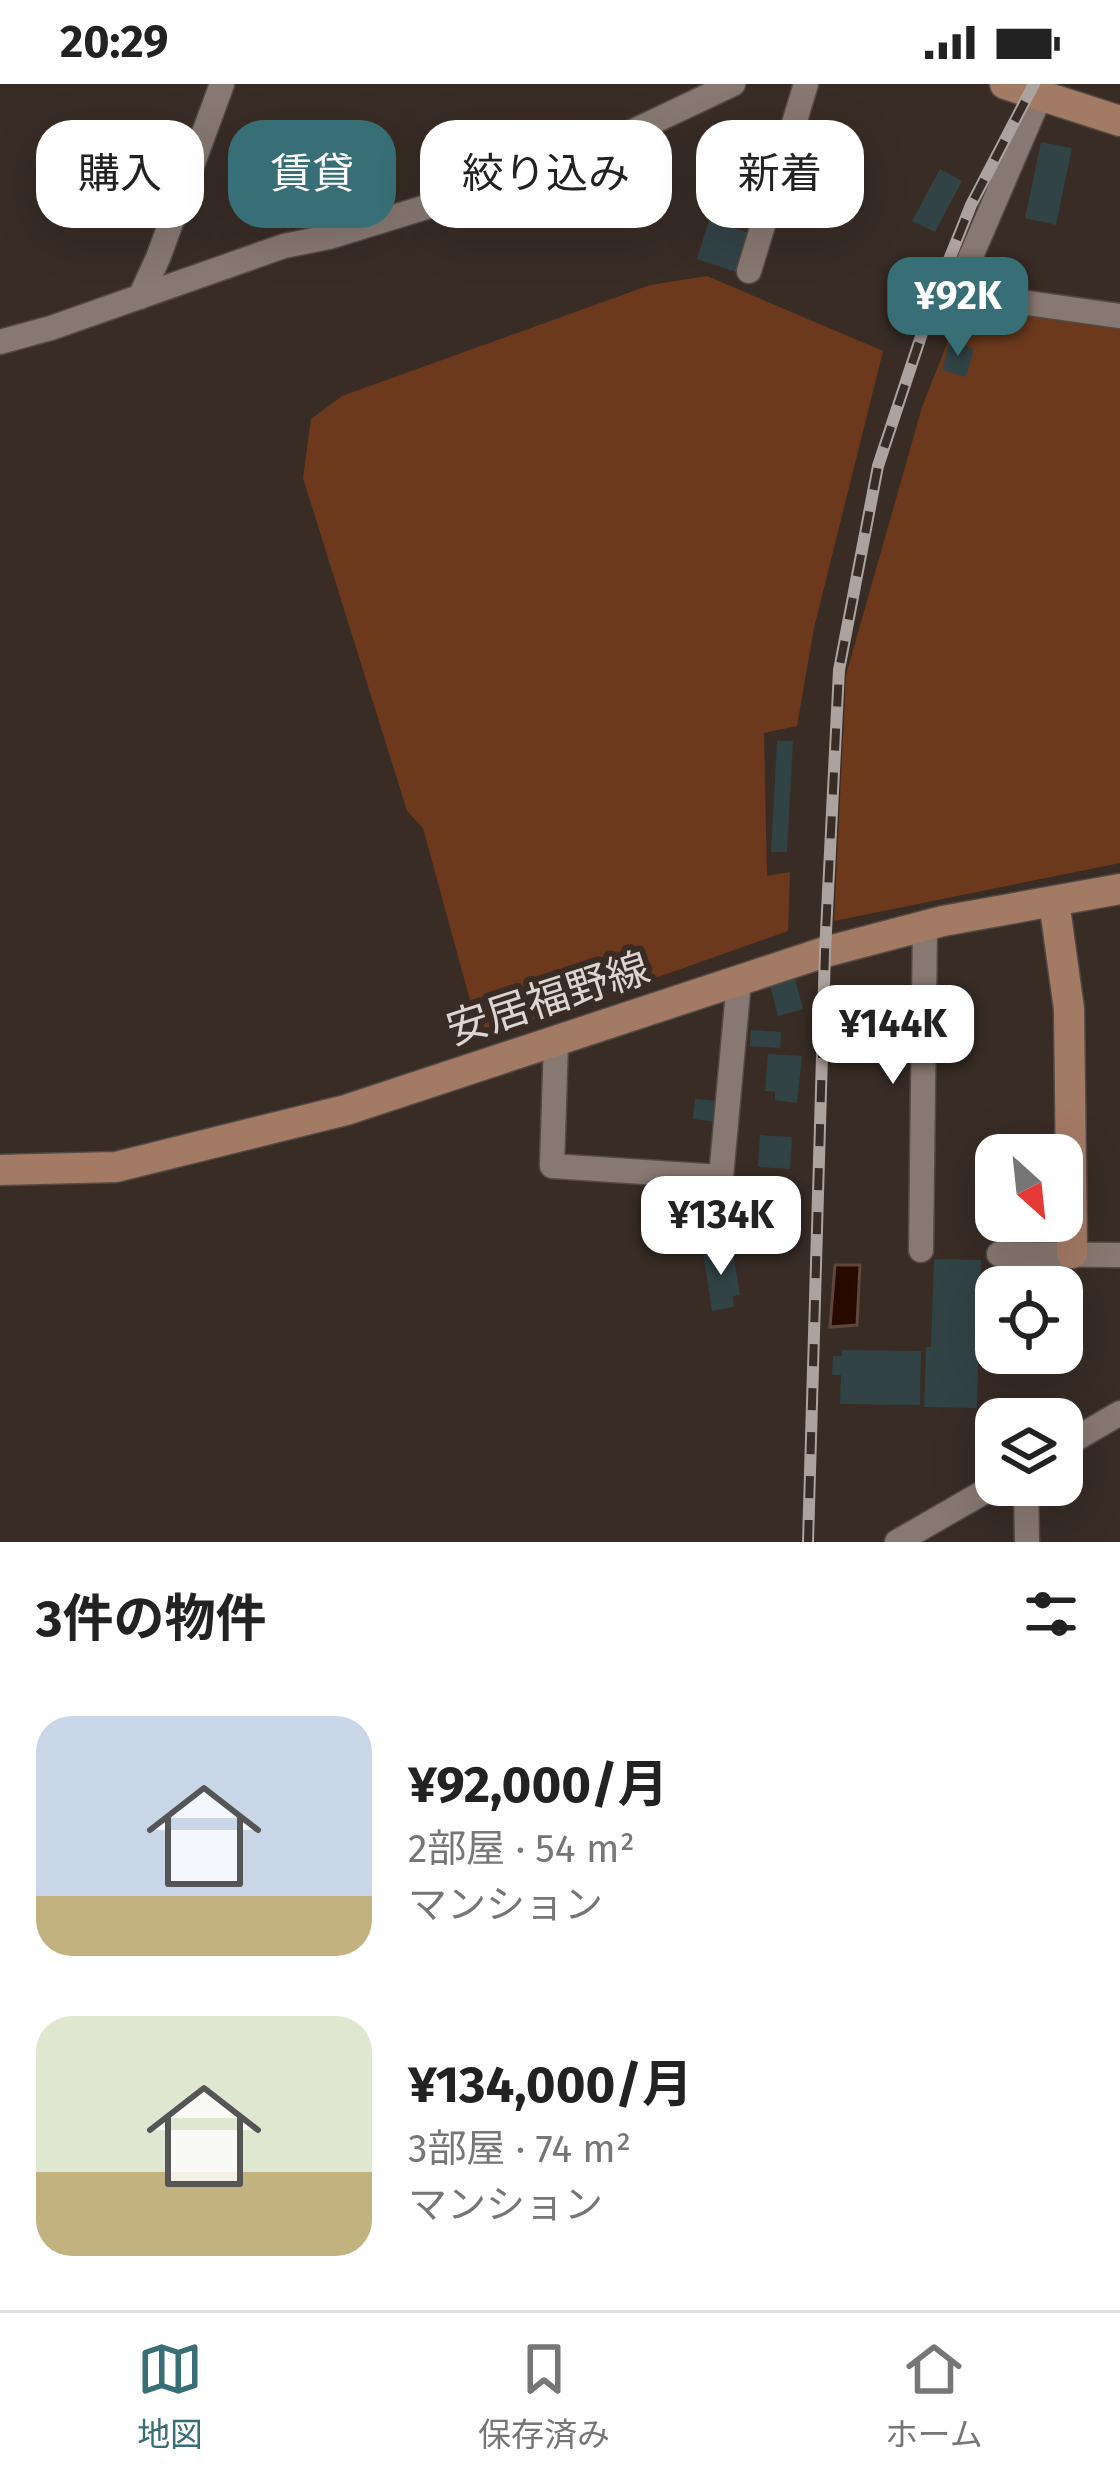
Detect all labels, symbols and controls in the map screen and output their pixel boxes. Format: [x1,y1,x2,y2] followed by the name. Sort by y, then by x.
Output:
[60,15,168,69] text: 20:29
[36,120,204,228] chip: 購入
[228,120,396,228] chip: 賃貸
[420,120,672,228] chip: 絞り込み
[696,120,864,228] chip: 新着
[887,257,1029,359] pin: ¥92K
[914,273,1002,319] text: ¥92K
[440,943,656,1055] street label: 安居福野線
[809,985,977,1087] pin: ¥144K
[839,1001,947,1047] text: ¥144K
[975,1134,1083,1242] north arrow
[975,1134,1083,1506] map controls
[637,1176,805,1278] pin: ¥134K
[668,1192,774,1238] text: ¥134K
[975,1266,1083,1374] button: locate
[975,1398,1083,1506] button: layers
[1018,1581,1084,1647] icon: filters
[36,1588,267,1650] text: 3件の物件
[408,1754,669,1816] text: ¥92,000/月
[132,1764,276,1908] icon: home
[408,1826,635,1872] text: 2部屋 · 54 m²
[408,1882,603,1928] text: マンション
[408,2054,693,2116] text: ¥134,000/月
[132,2064,276,2208] icon: home
[408,2126,631,2172] text: 3部屋 · 74 m²
[408,2182,603,2228] text: マンション
[137,2336,203,2456] tab: 地図
[478,2336,610,2456] tab: 保存済み
[885,2336,983,2456] tab: ホーム

